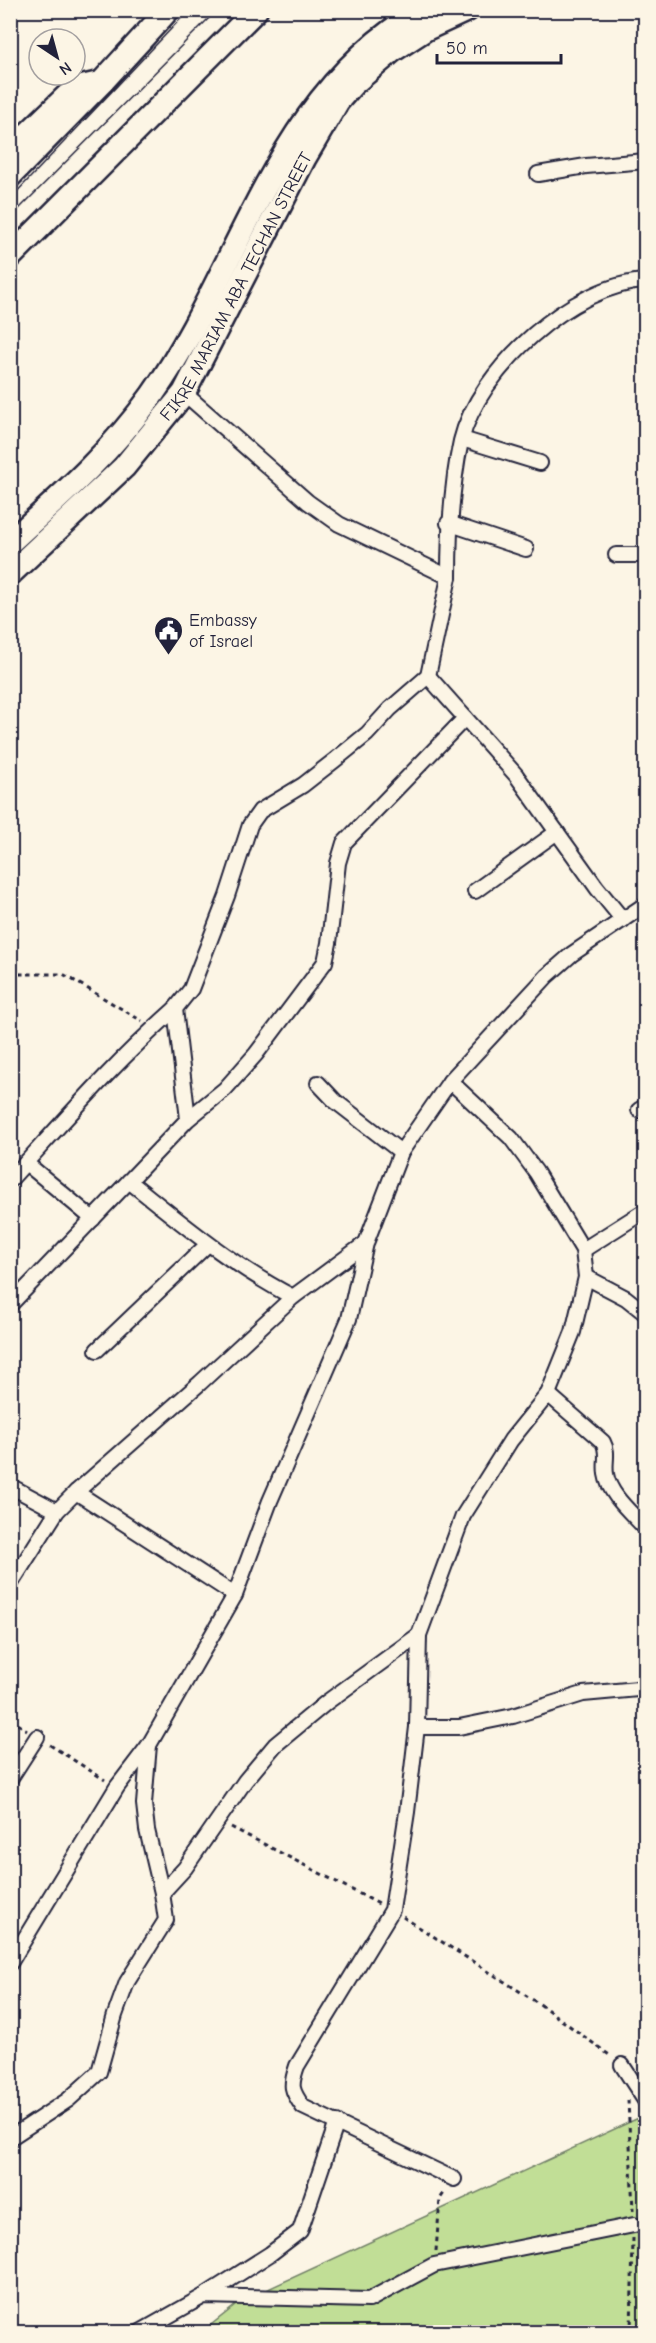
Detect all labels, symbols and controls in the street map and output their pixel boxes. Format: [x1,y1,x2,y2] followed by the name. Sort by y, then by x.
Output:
[27,27,87,87] north arrow
[437,27,562,65] scale bar
[446,38,488,59] text: 50 m
[56,58,75,79] text: N
[155,148,317,425] street label: FIKRE MARIAM ABA TECHAN STREET
[189,610,258,652] place label: Embassy of Israel
[152,614,184,656] public building icon: Embassy of Israel

